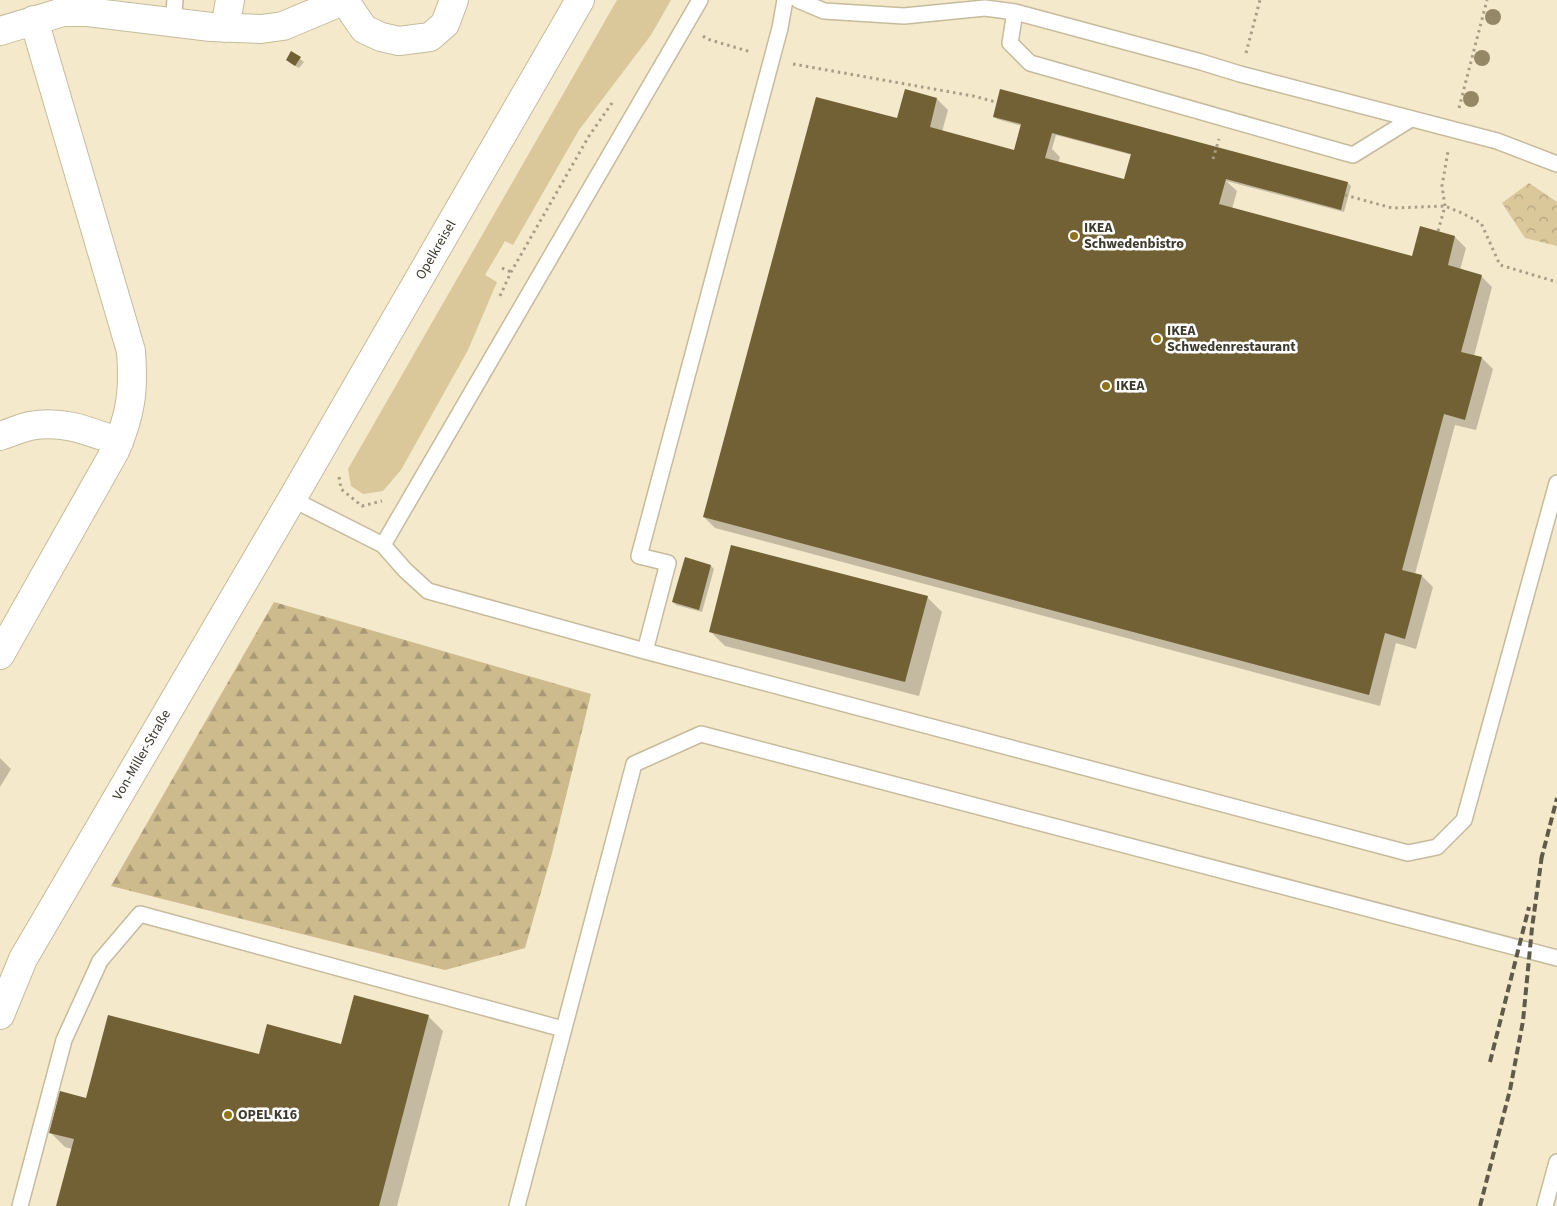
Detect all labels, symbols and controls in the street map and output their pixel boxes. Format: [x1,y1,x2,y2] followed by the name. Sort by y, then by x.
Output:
[411,216,461,284] street label: Opelkreisel
[1084,218,1184,254] place label: IKEA Schwedenbistro
[1068,230,1080,242] marker: IKEA Schwedenbistro
[1167,321,1296,357] place label: IKEA Schwedenrestaurant
[1151,333,1163,345] marker: IKEA Schwedenrestaurant
[1116,376,1145,396] place label: IKEA
[1100,380,1112,392] marker: IKEA
[108,706,176,804] street label: Von-Miller-Straße
[238,1105,297,1125] place label: OPEL K16
[222,1109,234,1121] marker: OPEL K16

